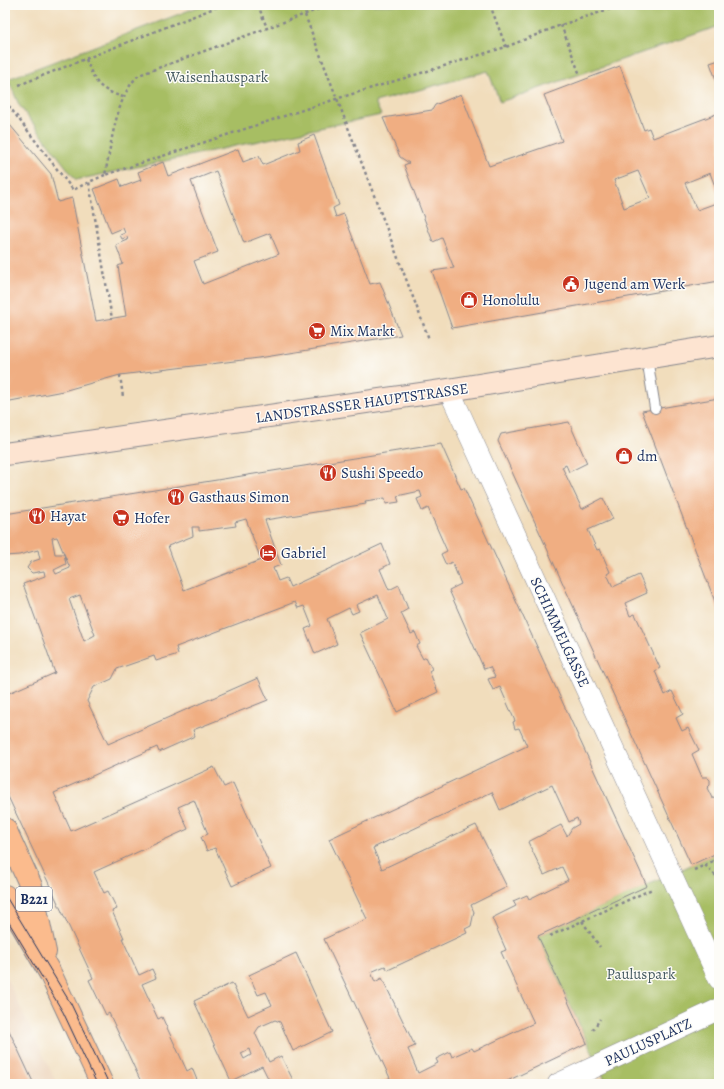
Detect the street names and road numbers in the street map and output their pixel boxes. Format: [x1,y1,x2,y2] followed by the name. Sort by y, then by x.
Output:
[254,378,470,428] street label: LANDSTRASSER HAUPTSTRASSE
[526,574,594,690] street label: SCHIMMELGASSE
[16,887,52,911] road number: B221
[601,1013,695,1071] street label: PAULUSPLATZ

